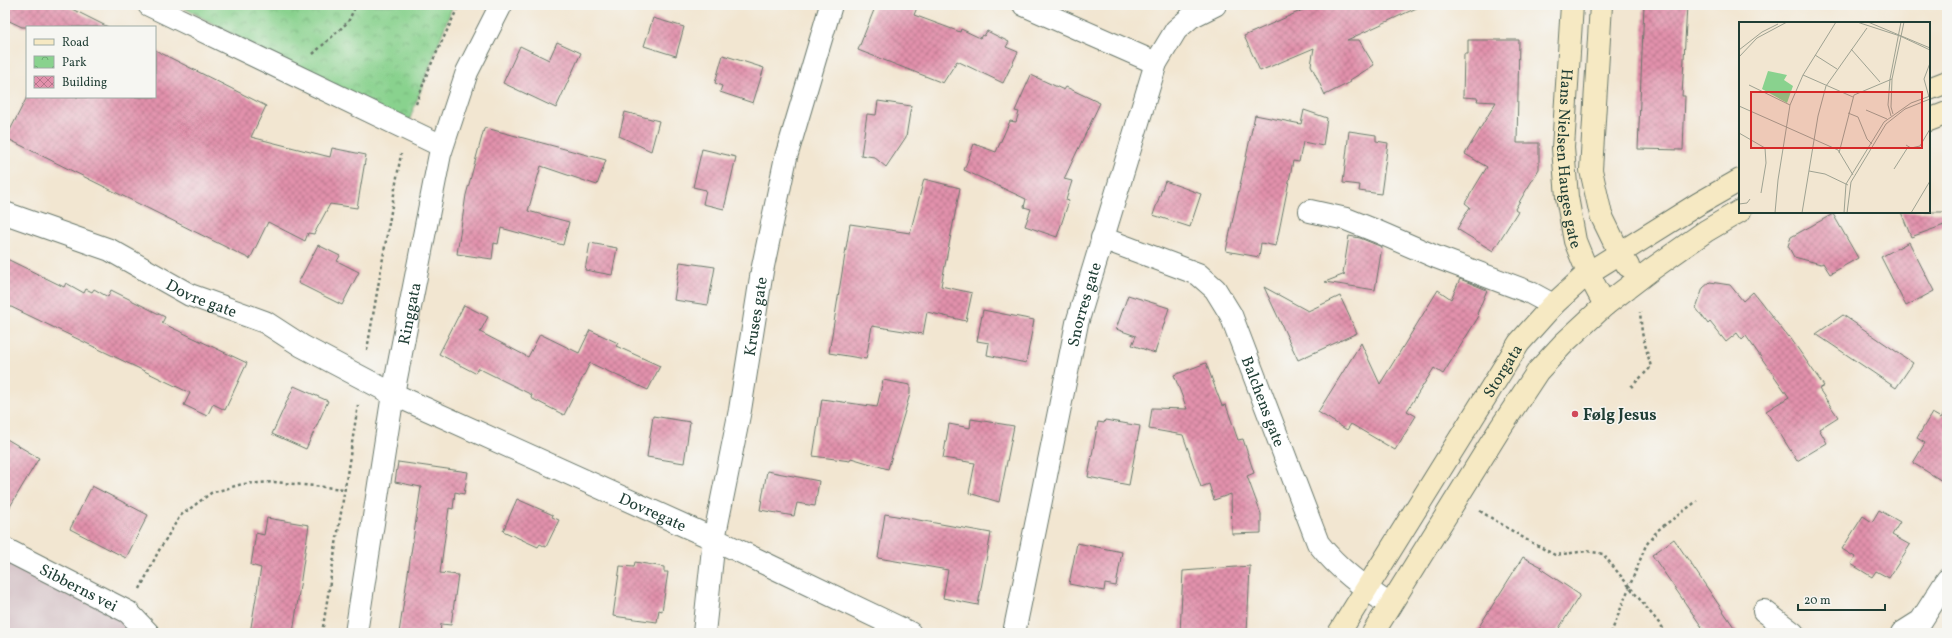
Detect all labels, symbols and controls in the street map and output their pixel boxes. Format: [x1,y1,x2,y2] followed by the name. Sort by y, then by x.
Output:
[1739,22,1930,213] inset map
[26,26,156,98] legend
[62,35,89,51] text: Road
[62,55,87,71] text: Park
[1550,68,1586,252] street label: Hans Nielsen Hauges gate
[62,75,107,91] text: Building
[1063,260,1108,349] street label: Snorres gate
[161,275,240,324] street label: Dovre gate
[740,275,774,358] street label: Kruses gate
[394,281,428,347] street label: Ringgata
[1479,341,1529,402] street label: Storgata
[1235,354,1289,450] street label: Balchens gate
[1583,405,1657,427] place label: Følg Jesus
[1570,409,1580,419] marker: Følg Jesus
[615,488,689,538] street label: Dovregate
[35,559,121,618] street label: Sibberns vei
[1798,586,1885,612] scale bar
[1804,593,1831,609] text: 20 m

